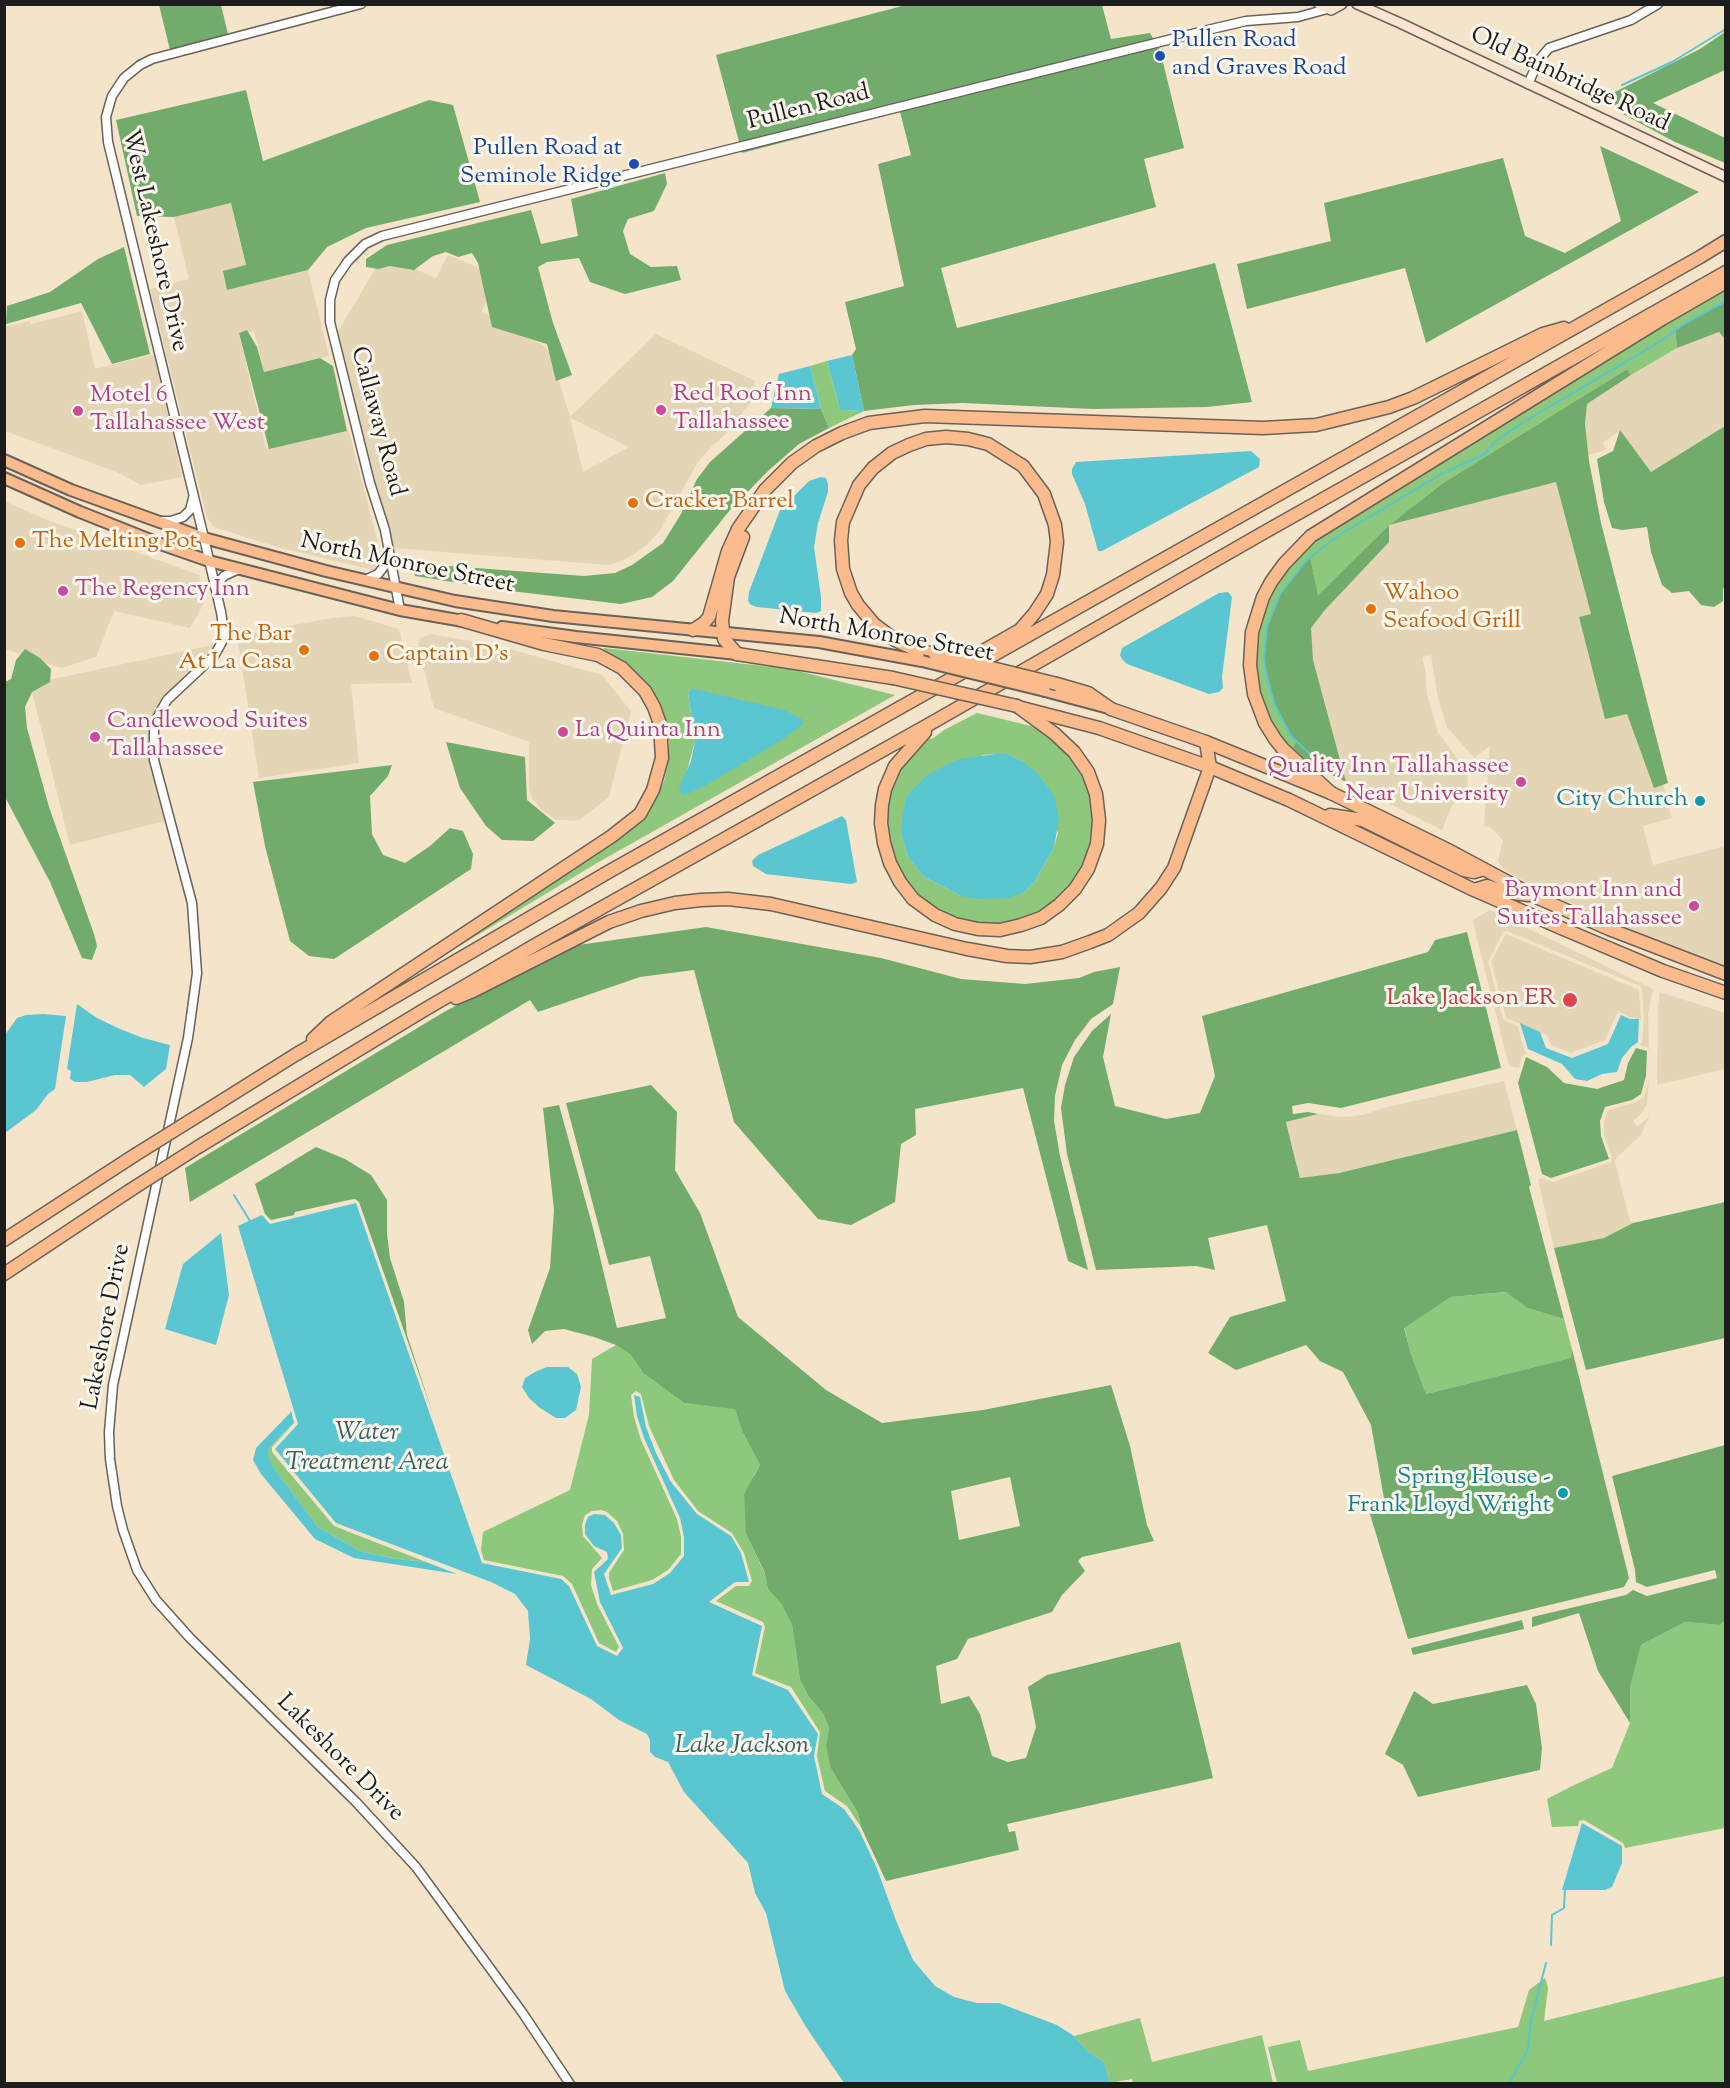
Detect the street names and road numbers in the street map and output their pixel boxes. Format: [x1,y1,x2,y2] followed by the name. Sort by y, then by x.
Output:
[1465,22,1673,140] street label: Old Bainbridge Road
[745,80,873,138] street label: Pullen Road
[113,127,193,355] street label: West Lakeshore Drive
[342,344,410,500] street label: Callaway Road
[298,528,516,602] street label: North Monroe Street
[776,604,996,670] street label: North Monroe Street
[78,1241,138,1413] street label: Lakeshore Drive
[269,1689,409,1829] street label: Lakeshore Drive

